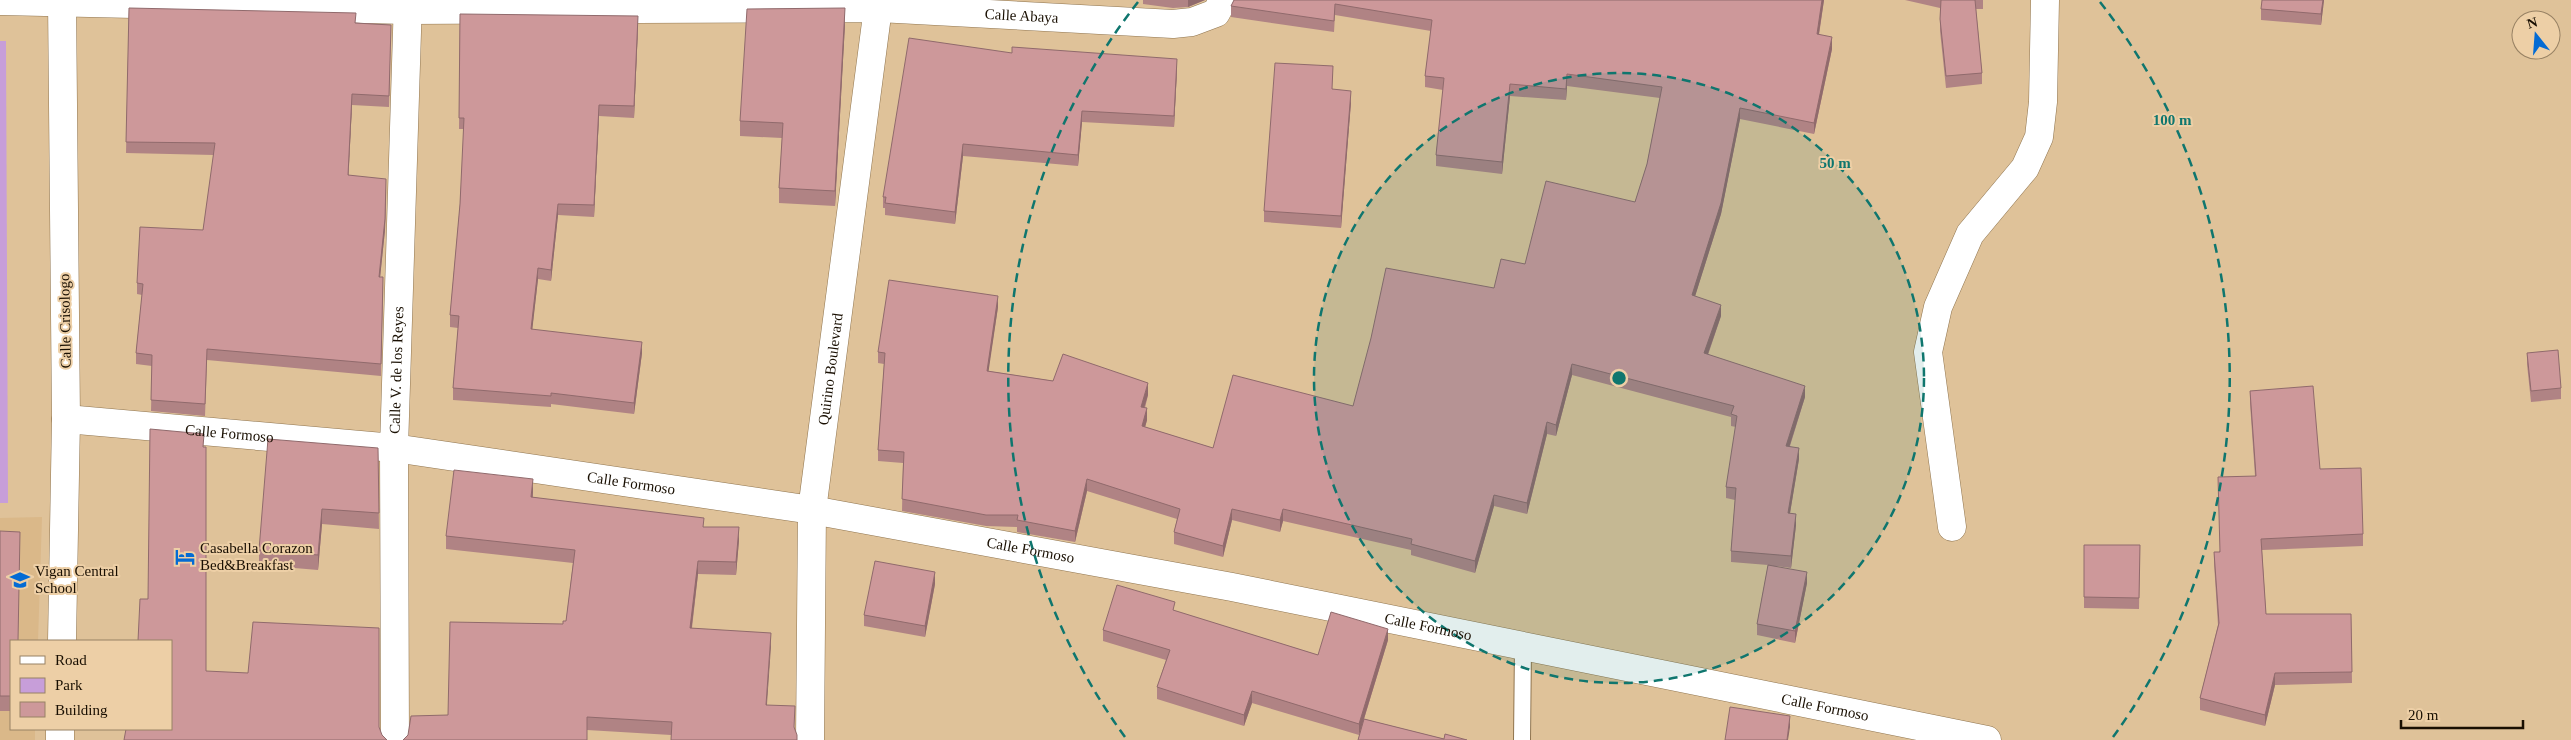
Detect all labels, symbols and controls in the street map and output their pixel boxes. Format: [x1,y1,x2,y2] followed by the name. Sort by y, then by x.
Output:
[984,6,1059,26] street label: Calle Abaya
[2511,10,2561,60] north arrow
[2525,14,2539,32] text: N
[2153,112,2192,128] text: 100 m
[1819,155,1851,171] text: 50 m
[56,274,74,368] street label: Calle Crisologo
[386,306,406,434] street label: Calle V. de los Reyes
[815,312,846,426] street label: Quirino Boulevard
[1610,369,1628,387] centre of rings
[184,422,274,445] street label: Calle Formoso
[586,469,676,498] street label: Calle Formoso
[985,534,1076,566] street label: Calle Formoso
[200,540,313,573] place label: Casabella Corazon Bed&Breakfast
[174,546,196,568] hotel icon: Casabella Corazon Bed&Breakfast
[35,563,119,596] place label: Vigan Central School
[9,569,31,591] school or university icon: Vigan Central School
[1383,610,1473,643] street label: Calle Formoso
[10,640,172,730] legend
[55,652,87,668] text: Road
[55,677,83,693] text: Park
[1780,691,1870,724] street label: Calle Formoso
[2401,698,2524,730] scale bar
[55,702,108,718] text: Building
[2408,707,2439,723] text: 20 m

